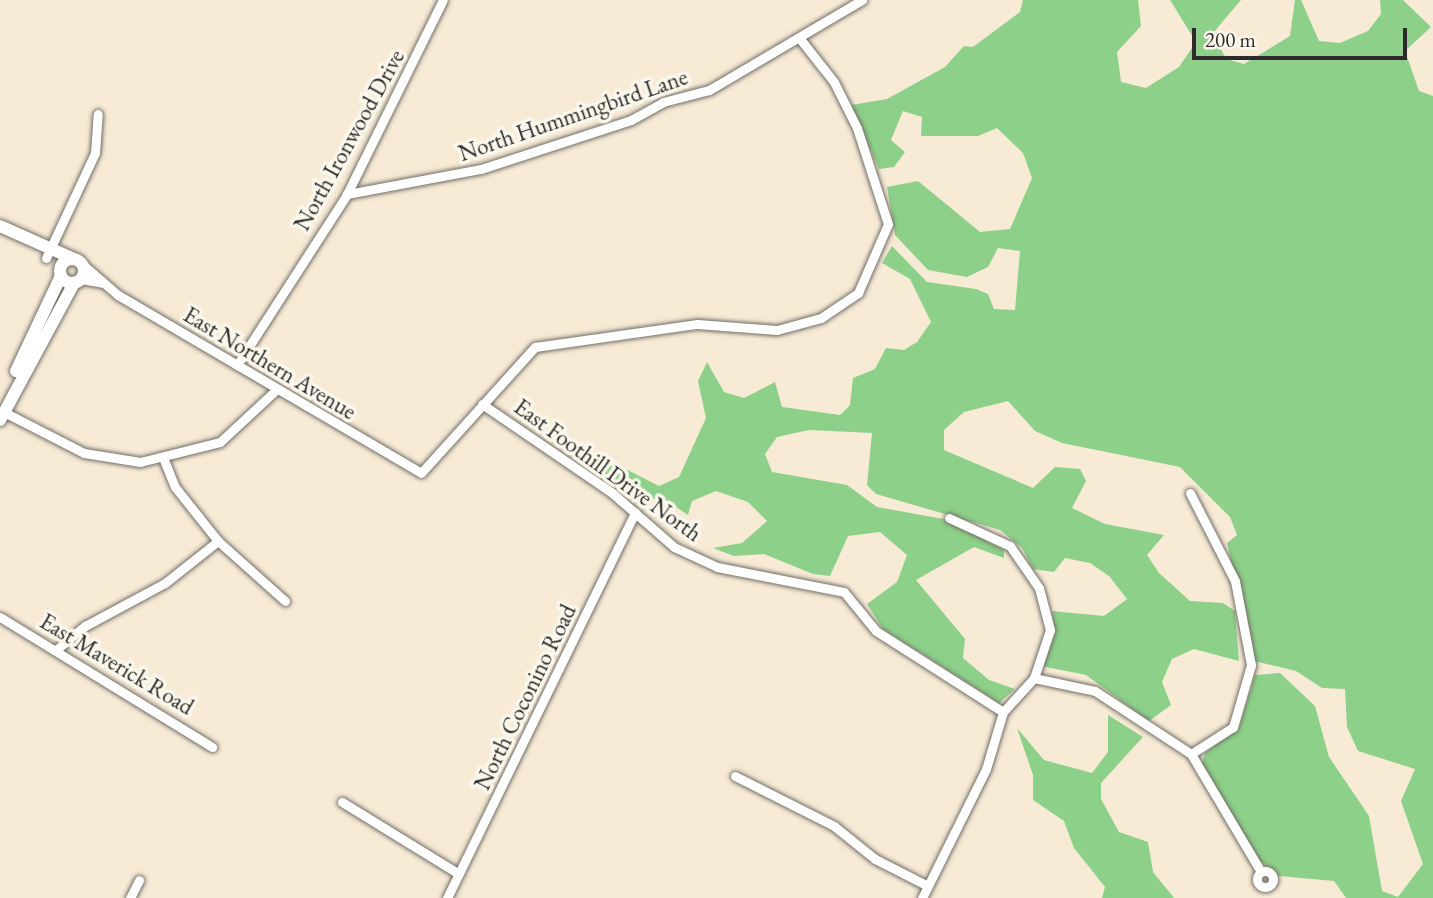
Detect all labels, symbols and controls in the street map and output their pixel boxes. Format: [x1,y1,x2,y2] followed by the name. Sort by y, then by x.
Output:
[1195,14,1410,58] scale bar
[1205,26,1256,53] text: 200 m
[288,45,410,235] street label: North Ironwood Drive
[455,63,691,167] street label: North Hummingbird Lane
[179,301,361,425] street label: East Northern Avenue
[509,393,707,547] street label: East Foothill Drive North
[468,600,582,794] street label: North Coconino Road
[35,607,199,721] street label: East Maverick Road

